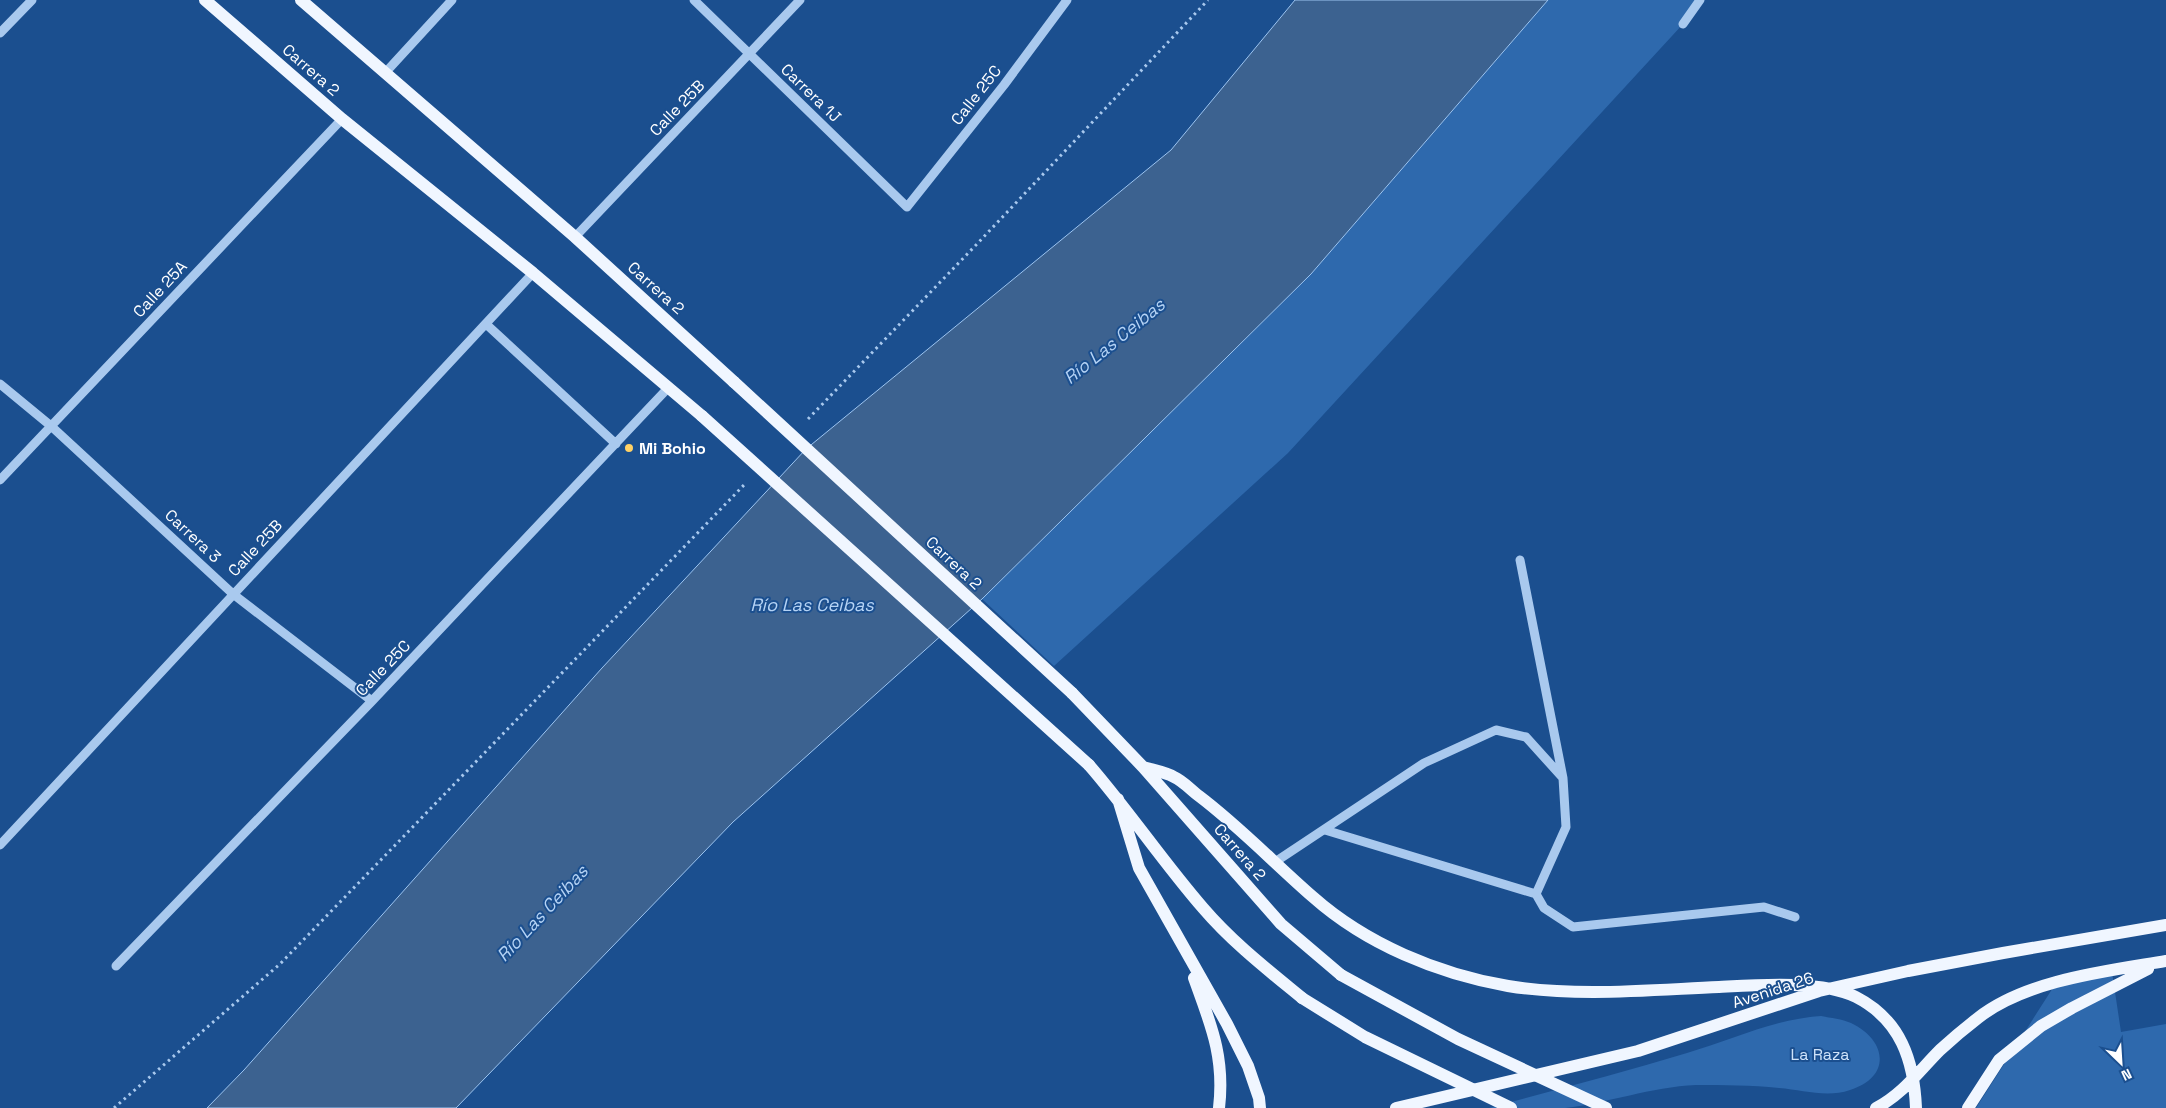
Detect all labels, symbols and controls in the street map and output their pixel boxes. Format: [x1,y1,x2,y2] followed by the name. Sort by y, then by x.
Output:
[278,39,344,101] street label: Carrera 2
[776,59,846,127] street label: Carrera 1J
[946,61,1006,129] street label: Calle 25C
[645,75,709,141] street label: Calle 25B
[128,256,192,322] street label: Calle 25A
[623,257,689,319] street label: Carrera 2
[1059,293,1170,389] water label: Río Las Ceibas
[639,438,706,459] place label: Mi Bohio
[623,442,635,454] marker: Mi Bohio
[160,505,226,567] street label: Carrera 3
[223,515,287,581] street label: Calle 25B
[921,532,987,594] street label: Carrera 2
[750,593,874,616] water label: Río Las Ceibas
[351,635,415,701] street label: Calle 25C
[1209,819,1271,885] street label: Carrera 2
[491,860,593,966] water label: Río Las Ceibas
[1730,967,1816,1013] street label: Avenida 26
[2096,1038,2146,1088] north arrow
[1791,1044,1849,1065] park label: La Raza
[2118,1065,2135,1085] text: N

